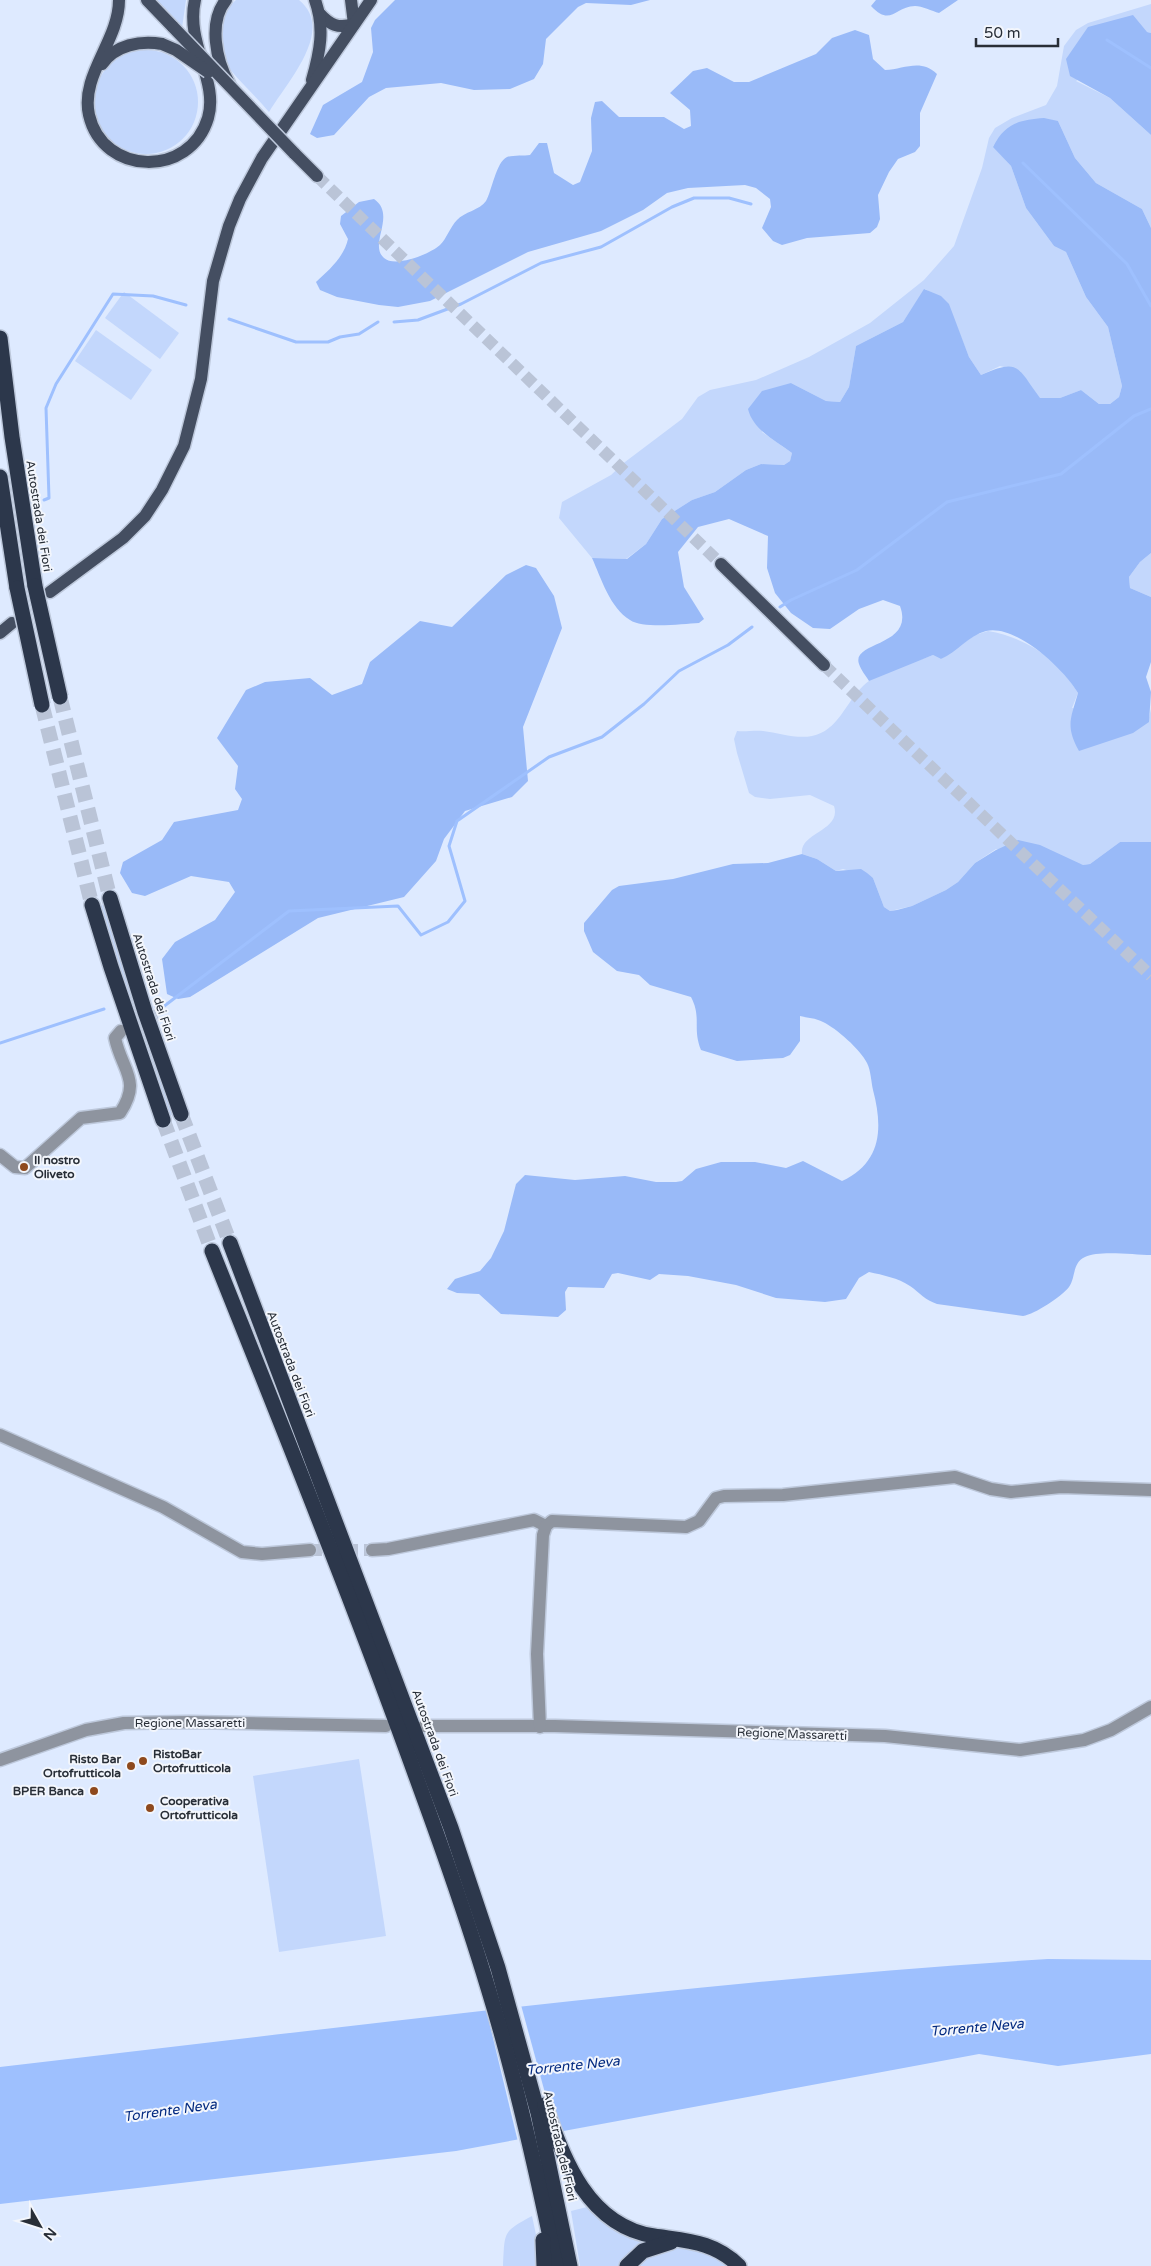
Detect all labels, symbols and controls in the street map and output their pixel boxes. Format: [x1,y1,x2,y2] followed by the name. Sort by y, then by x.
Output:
[976,15,1058,47] scale bar
[984,24,1021,42] text: 50 m
[23,459,55,573] street label: Autostrada dei Fiori
[130,931,178,1043] street label: Autostrada dei Fiori
[34,1153,80,1181] place label: Il nostro Oliveto
[18,1161,30,1173] marker: Il nostro Oliveto
[264,1309,318,1419] street label: Autostrada dei Fiori
[409,1688,461,1798] street label: Autostrada dei Fiori
[135,1716,245,1730] street label: Regione Massaretti
[737,1725,847,1743] street label: Regione Massaretti
[153,1747,231,1775] place label: RistoBar Ortofrutticola
[43,1752,121,1780] place label: Risto Bar Ortofrutticola
[137,1755,149,1767] marker: RistoBar Ortofrutticola
[125,1760,137,1772] marker: Risto Bar Ortofrutticola
[13,1784,84,1798] place label: BPER Banca
[88,1785,100,1797] marker: BPER Banca
[160,1794,238,1822] place label: Cooperativa Ortofrutticola
[144,1802,156,1814] marker: Cooperativa Ortofrutticola
[930,2015,1026,2040] water label: Torrente Neva
[525,2052,622,2079] water label: Torrente Neva
[541,2090,579,2202] street label: Autostrada dei Fiori
[122,2095,219,2125] water label: Torrente Neva
[15,2201,65,2251] north arrow
[40,2224,60,2244] text: N

